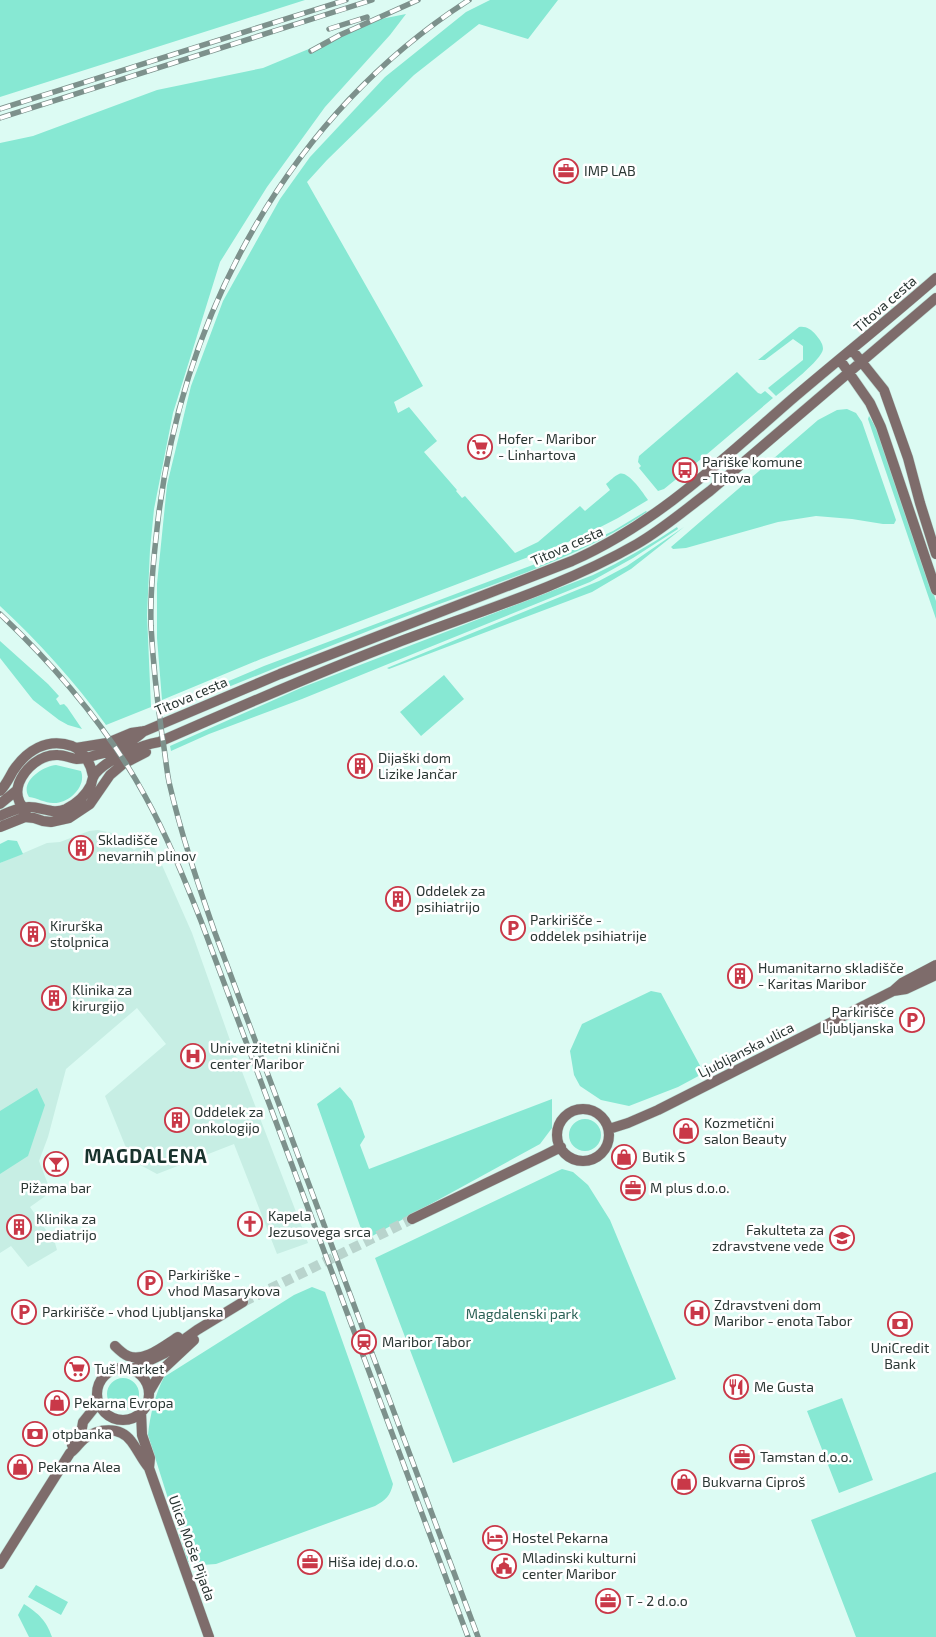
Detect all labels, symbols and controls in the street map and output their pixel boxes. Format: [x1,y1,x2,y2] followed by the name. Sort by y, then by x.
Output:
[553,158,579,184] office icon: IMP LAB
[584,162,636,179] place label: IMP LAB
[850,272,919,335] street label: Titova cesta
[498,430,597,463] place label: Hofer - Maribor - Linhartova
[467,434,493,460] supermarket icon: Hofer - Maribor - Linhartova
[702,453,802,486] place label: Pariške komune - Titova
[672,457,698,483] bus stop icon: Pariške komune - Titova
[528,522,606,569] street label: Titova cesta
[152,673,230,718] street label: Titova cesta
[378,749,458,782] place label: Dijaški dom Lizike Jančar
[347,753,373,779] building icon: Dijaški dom Lizike Jančar
[98,831,197,864] place label: Skladišče nevarnih plinov
[68,835,94,861] building icon: Skladišče nevarnih plinov
[416,882,486,915] place label: Oddelek za psihiatrijo
[385,886,411,912] building icon: Oddelek za psihiatrijo
[530,911,647,944] place label: Parkirišče - oddelek psihiatrije
[500,915,526,941] parking icon: Parkirišče - oddelek psihiatrije
[50,917,109,950] place label: Kirurška stolpnica
[20,921,46,947] building icon: Kirurška stolpnica
[758,959,904,992] place label: Humanitarno skladišče - Karitas Maribor
[727,963,753,989] building icon: Humanitarno skladišče - Karitas Maribor
[72,981,132,1014] place label: Klinika za kirurgijo
[41,985,67,1011] building icon: Klinika za kirurgijo
[822,1003,894,1036] place label: Parkirišče Ljubljanska
[899,1007,925,1033] parking icon: Parkirišče Ljubljanska
[695,1018,797,1081] street label: Ljubljanska ulica
[210,1039,340,1072] place label: Univerzitetni klinični center Maribor
[180,1043,206,1069] hospital icon: Univerzitetni klinični center Maribor
[194,1103,264,1136] place label: Oddelek za onkologijo
[164,1107,190,1133] building icon: Oddelek za onkologijo
[704,1114,787,1147] place label: Kozmetični salon Beauty
[673,1118,699,1144] shop icon: Kozmetični salon Beauty
[84,1144,208,1167] district label: MAGDALENA
[611,1144,637,1170] shop icon: Butik S
[642,1148,686,1165] place label: Butik S
[43,1151,69,1177] bar icon: Pižama bar
[620,1175,646,1201] office icon: M plus d.o.o.
[21,1179,92,1196] place label: Pižama bar
[650,1179,729,1196] place label: M plus d.o.o.
[268,1207,371,1240] place label: Kapela Jezusovega srca
[36,1210,97,1243] place label: Klinika za pediatrijo
[237,1211,263,1237] church icon: Kapela Jezusovega srca
[6,1214,32,1240] building icon: Klinika za pediatrijo
[712,1221,824,1254] place label: Fakulteta za zdravstvene vede
[829,1225,855,1251] school or university icon: Fakulteta za zdravstvene vede
[168,1266,280,1299] place label: Parkiriške - vhod Masarykova
[137,1270,163,1296] parking icon: Parkiriške - vhod Masarykova
[714,1296,853,1329] place label: Zdravstveni dom Maribor - enota Tabor
[11,1299,37,1325] parking icon: Parkirišče - vhod Ljubljanska
[684,1300,710,1326] hospital icon: Zdravstveni dom Maribor - enota Tabor
[42,1303,223,1320] place label: Parkirišče - vhod Ljubljanska
[466,1305,578,1322] park label: Magdalenski park
[887,1311,913,1337] bank icon: UniCredit Bank
[351,1329,377,1355] station icon: Maribor Tabor
[382,1333,472,1350] place label: Maribor Tabor
[871,1339,929,1372] place label: UniCredit Bank
[64,1356,90,1382] supermarket icon: Tuš Market
[94,1360,164,1377] place label: Tuš Market
[723,1374,749,1400] restaurant icon: Me Gusta
[754,1378,814,1395] place label: Me Gusta
[44,1390,70,1416] shop icon: Pekarna Evropa
[74,1394,174,1411] place label: Pekarna Evropa
[22,1421,48,1447] bank icon: otpbanka
[52,1425,112,1442] place label: otpbanka
[729,1444,755,1470] office icon: Tamstan d.o.o.
[760,1448,852,1465] place label: Tamstan d.o.o.
[7,1454,33,1480] shop icon: Pekarna Alea
[38,1458,121,1475] place label: Pekarna Alea
[671,1469,697,1495] shop icon: Bukvarna Ciproš
[702,1473,805,1490] place label: Bukvarna Ciproš
[165,1493,219,1603] street label: Ulica Moše Pijada
[482,1525,508,1551] hotel icon: Hostel Pekarna
[512,1529,608,1546] place label: Hostel Pekarna
[297,1549,323,1575] office icon: Hiša idej d.o.o.
[522,1549,636,1582] place label: Mladinski kulturni center Maribor
[328,1553,418,1570] place label: Hiša idej d.o.o.
[491,1553,517,1579] public building icon: Mladinski kulturni center Maribor
[595,1588,621,1614] office icon: T - 2 d.o.o
[626,1592,688,1609] place label: T - 2 d.o.o

